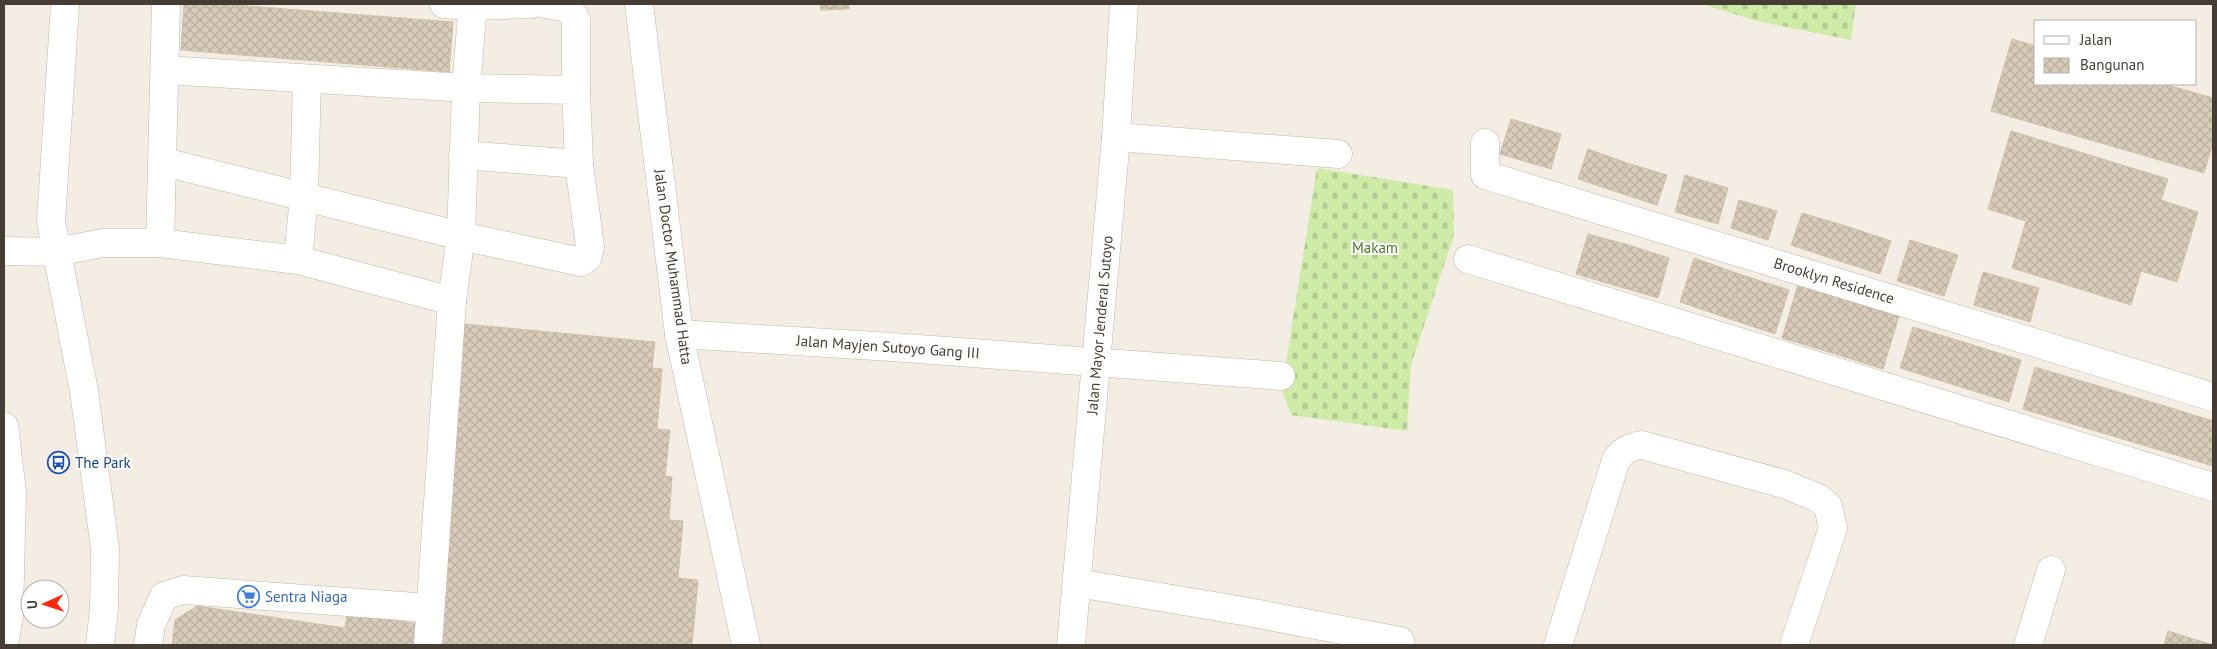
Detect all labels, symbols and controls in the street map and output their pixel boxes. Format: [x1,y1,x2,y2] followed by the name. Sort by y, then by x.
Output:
[2034,20,2197,85] legend
[2079,30,2112,49] text: Jalan
[2080,55,2144,74] text: Bangunan
[650,167,697,366] street label: Jalan Doctor Muhammad Hatta
[1082,235,1117,416] street label: Jalan Mayor Jenderal Sutoyo
[1352,238,1398,257] park label: Makam
[1772,253,1897,308] street label: Brooklyn Residence
[795,331,980,362] street label: Jalan Mayjen Sutoyo Gang III
[47,451,71,475] bus stop icon: The Park
[75,453,132,472] place label: The Park
[20,579,70,629] north arrow
[237,585,261,609] supermarket icon: Sentra Niaga
[265,587,347,606] place label: Sentra Niaga
[23,600,41,610] text: U

